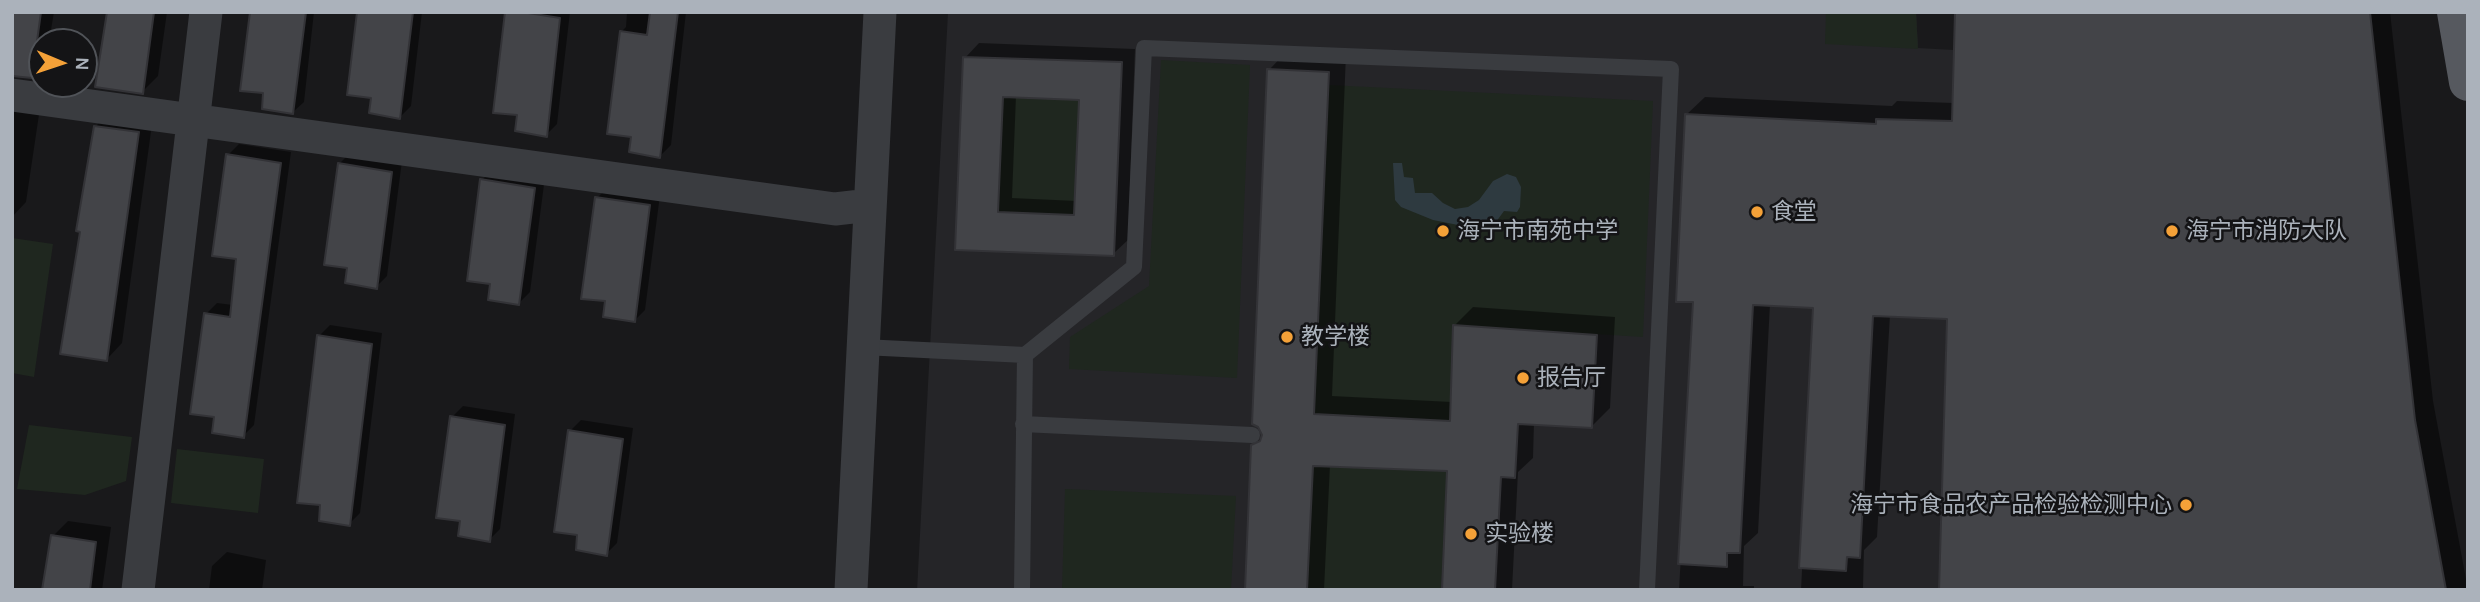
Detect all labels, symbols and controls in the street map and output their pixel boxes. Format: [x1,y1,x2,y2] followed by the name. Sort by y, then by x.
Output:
[28,28,98,98] north arrow
[71,56,93,71] text: N
[1771,198,1817,226] place label: 食堂
[1749,204,1765,220] marker: 食堂
[1457,217,1618,245] place label: 海宁市南苑中学
[2186,217,2347,245] place label: 海宁市消防大队
[1435,223,1451,239] marker: 海宁市南苑中学
[2164,223,2180,239] marker: 海宁市消防大队
[1301,323,1370,351] place label: 教学楼
[1279,329,1295,345] marker: 教学楼
[1537,364,1606,392] place label: 报告厅
[1515,370,1531,386] marker: 报告厅
[1850,491,2172,519] place label: 海宁市食品农产品检验检测中心
[2178,497,2194,513] marker: 海宁市食品农产品检验检测中心
[1485,520,1554,548] place label: 实验楼
[1463,526,1479,542] marker: 实验楼

